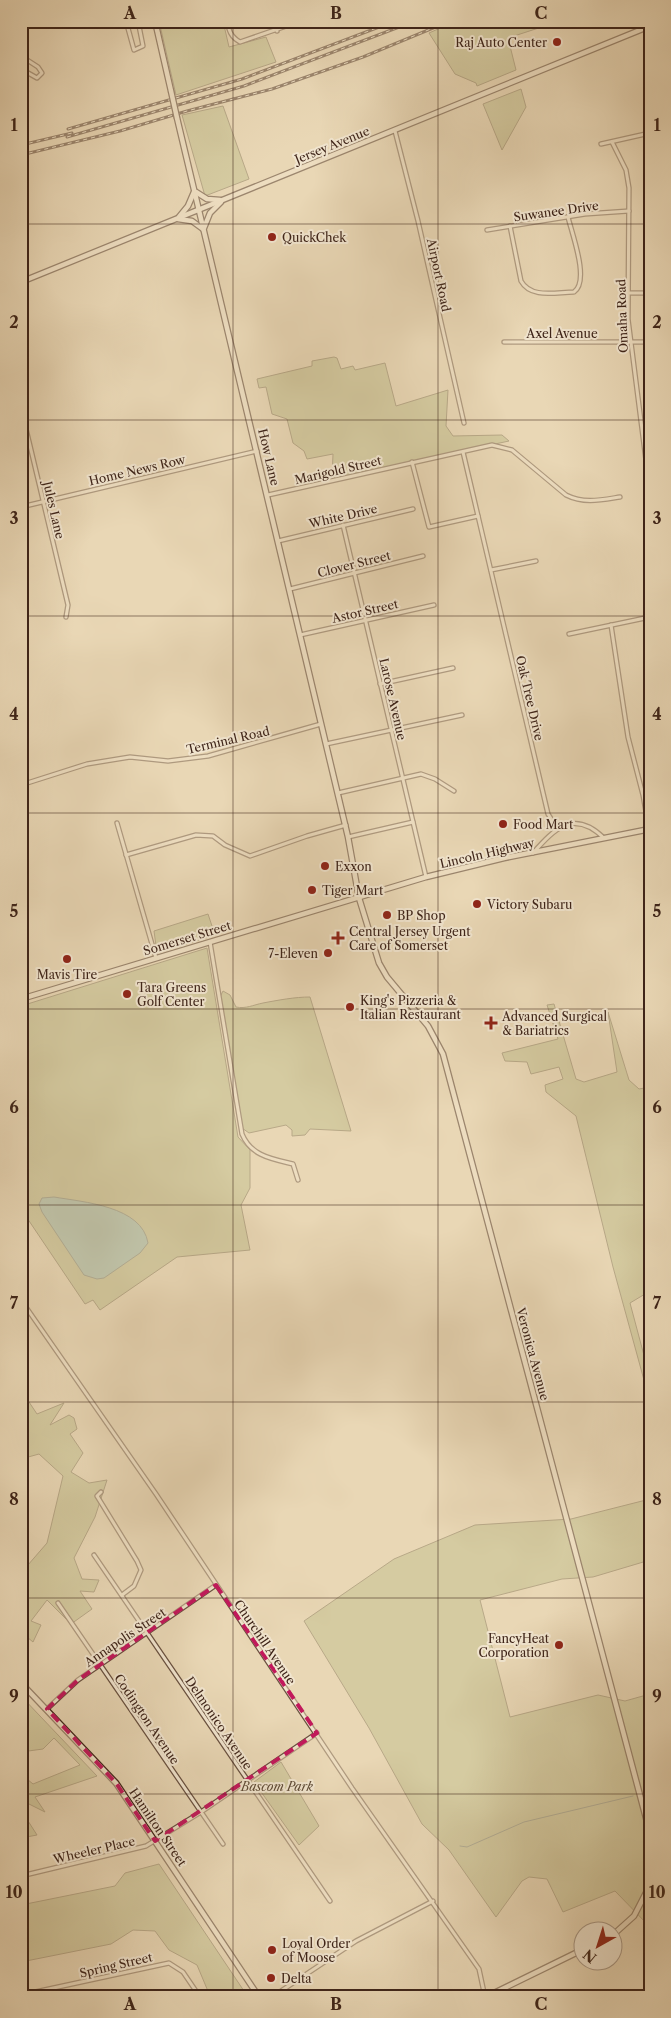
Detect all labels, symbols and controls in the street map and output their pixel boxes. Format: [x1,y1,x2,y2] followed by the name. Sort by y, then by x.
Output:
[123,3,137,23] text: A
[330,3,342,23] text: B
[535,3,547,23] text: C
[455,35,547,50] place label: Raj Auto Center
[551,36,563,48] marker: Raj Auto Center
[10,115,18,135] text: 1
[653,115,661,135] text: 1
[291,123,372,168] street label: Jersey Avenue
[513,198,600,224] street label: Suwanee Drive
[282,230,347,245] place label: QuickChek
[266,231,278,243] marker: QuickChek
[424,236,454,314] street label: Airport Road
[613,278,631,353] street label: Omaha Road
[9,312,19,332] text: 2
[652,312,662,332] text: 2
[525,326,598,341] street label: Axel Avenue
[255,427,283,487] street label: How Lane
[87,451,188,488] street label: Home News Row
[293,453,384,487] street label: Marigold Street
[40,478,68,541] street label: Jules Lane
[306,501,379,531] street label: White Drive
[9,508,19,528] text: 3
[652,508,662,528] text: 3
[316,548,393,580] street label: Clover Street
[329,596,400,626] street label: Astor Street
[513,654,547,742] street label: Oak Tree Drive
[376,657,410,742] street label: Larose Avenue
[9,704,19,724] text: 4
[652,704,662,724] text: 4
[185,723,272,757] street label: Terminal Road
[513,817,574,832] place label: Food Mart
[497,818,509,830] marker: Food Mart
[438,835,536,871] street label: Lincoln Highway
[335,859,372,874] place label: Exxon
[319,860,331,872] marker: Exxon
[322,883,384,898] place label: Tiger Mart
[306,884,318,896] marker: Tiger Mart
[486,897,573,912] place label: Victory Subaru
[471,898,483,910] marker: Victory Subaru
[10,901,19,921] text: 5
[653,901,662,921] text: 5
[397,908,446,923] place label: BP Shop
[381,909,393,921] marker: BP Shop
[141,917,233,958] street label: Somerset Street
[349,924,471,953] place label: Central Jersey Urgent Care of Somerset
[331,931,345,945] marker: Central Jersey Urgent Care of Somerset
[268,946,318,961] place label: 7-Eleven
[322,947,334,959] marker: 7-Eleven
[61,953,73,965] marker: Mavis Tire
[37,967,97,982] place label: Mavis Tire
[137,980,206,1009] place label: Tara Greens Golf Center
[121,988,133,1000] marker: Tara Greens Golf Center
[360,993,462,1022] place label: King's Pizzeria & Italian Restaurant
[344,1001,356,1013] marker: King's Pizzeria & Italian Restaurant
[501,1009,608,1038] place label: Advanced Surgical & Bariatrics
[484,1016,498,1030] marker: Advanced Surgical & Bariatrics
[9,1097,19,1117] text: 6
[652,1097,662,1117] text: 6
[10,1293,19,1313] text: 7
[653,1293,662,1313] text: 7
[513,1305,553,1402] street label: Veronica Avenue
[9,1489,19,1509] text: 8
[652,1489,662,1509] text: 8
[231,1597,299,1687] street label: Churchill Avenue
[81,1604,169,1670] street label: Annapolis Street
[478,1631,550,1660] place label: FancyHeat Corporation
[553,1639,565,1651] marker: FancyHeat Corporation
[111,1671,183,1767] street label: Codington Avenue
[182,1674,256,1772] street label: Delmonico Avenue
[9,1686,19,1706] text: 9
[652,1686,662,1706] text: 9
[240,1779,314,1794] park label: Bascom Park
[126,1785,190,1870] street label: Hamilton Street
[51,1833,137,1867] street label: Wheeler Place
[5,1882,23,1902] text: 10
[648,1882,666,1902] text: 10
[574,1920,624,1970] north arrow
[282,1936,350,1965] place label: Loyal Order of Moose
[266,1944,278,1956] marker: Loyal Order of Moose
[579,1945,600,1967] text: N
[78,1949,155,1981] street label: Spring Street
[281,1971,312,1986] place label: Delta
[265,1972,277,1984] marker: Delta
[123,1994,137,2014] text: A
[330,1994,342,2014] text: B
[535,1994,547,2014] text: C

